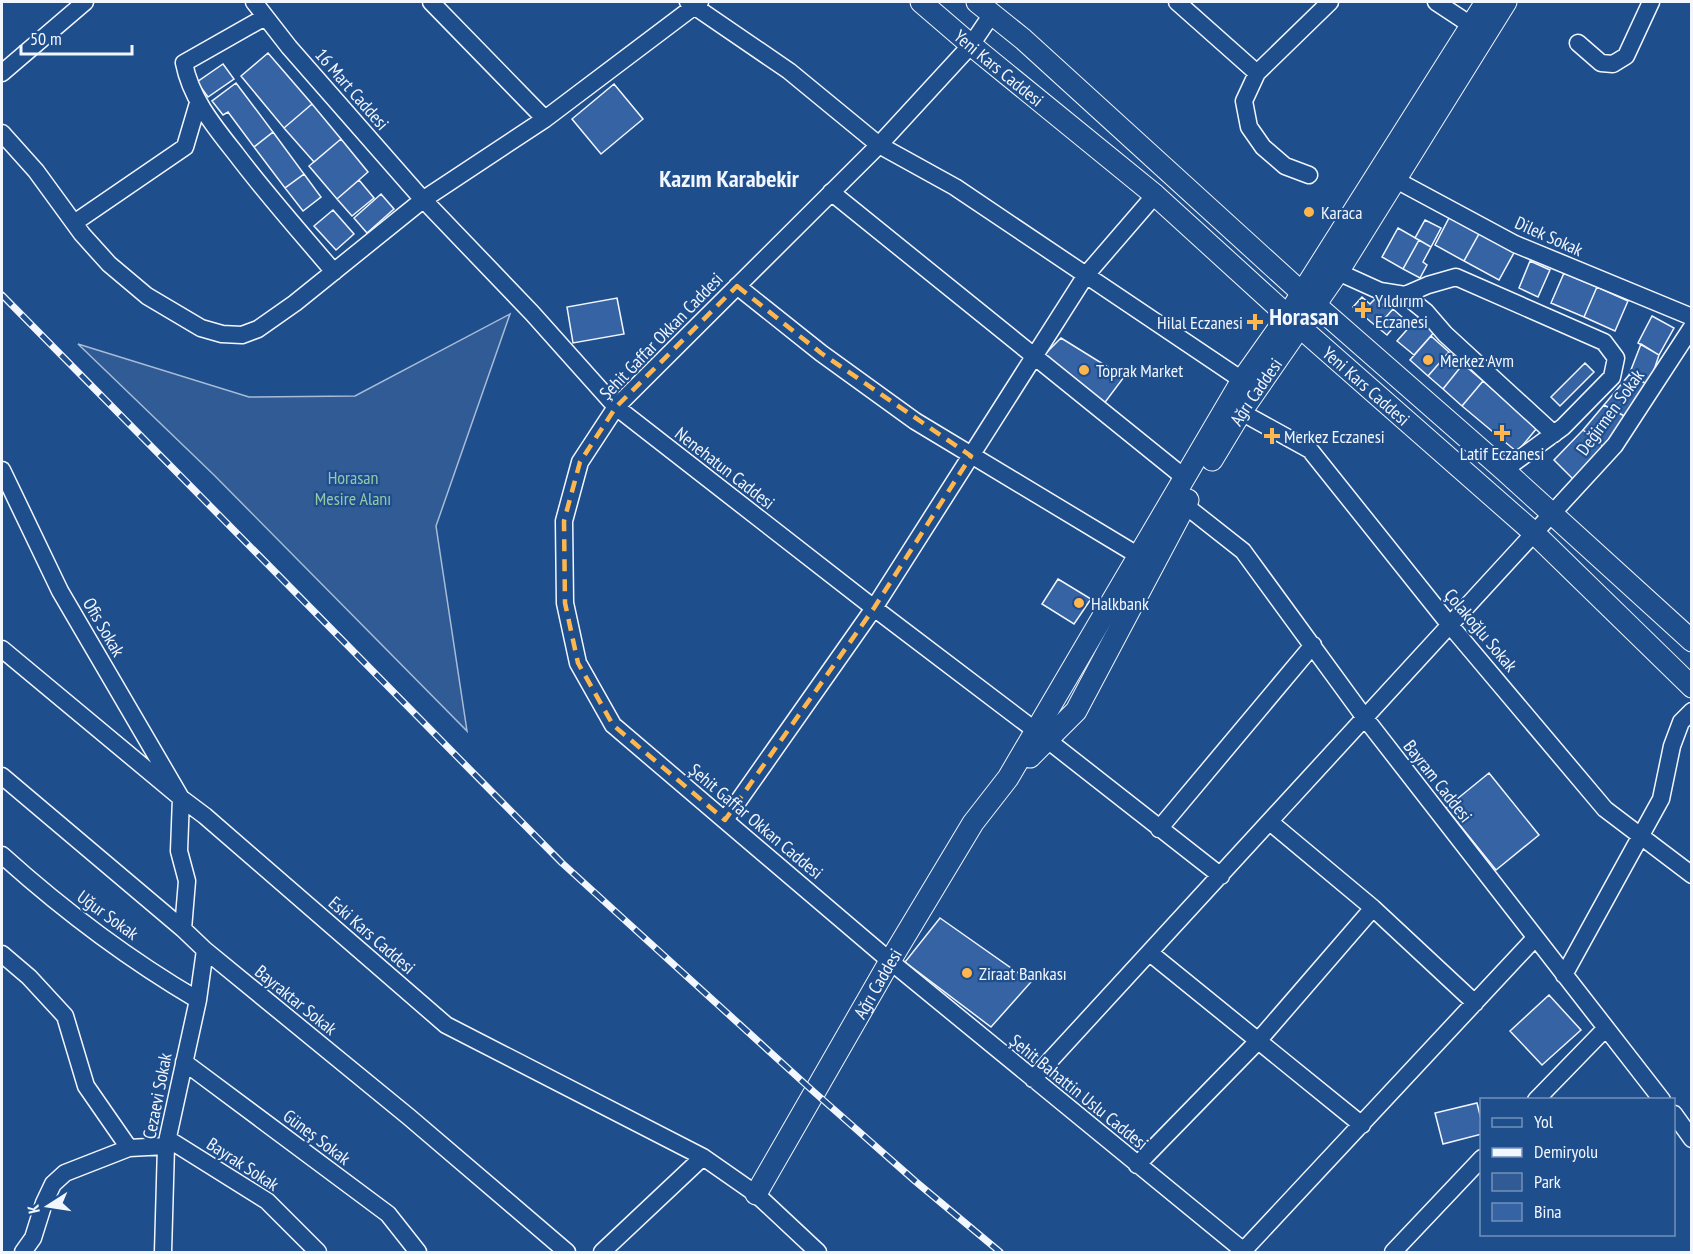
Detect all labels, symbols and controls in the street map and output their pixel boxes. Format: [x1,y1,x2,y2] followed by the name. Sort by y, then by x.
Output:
[21,18,132,56] scale bar
[950,24,1048,111] street label: Yeni Kars Caddesi
[30,27,62,50] text: 50 m
[310,43,394,135] street label: 16 Mart Caddesi
[659,163,800,194] district label: Kazım Karabekir
[1321,201,1362,224] place label: Karaca
[1302,205,1316,219] marker: Karaca
[1511,211,1587,261] street label: Dilek Sokak
[594,268,728,404] street label: Şehit Gaffar Okkan Caddesi
[1375,289,1428,333] place label: Yıldırım Eczanesi
[1269,301,1339,332] district label: Horasan
[1356,303,1370,317] marker: Yıldırım Eczanesi
[1157,311,1243,334] place label: Hilal Eczanesi
[1248,315,1262,329] marker: Hilal Eczanesi
[1318,341,1415,430] street label: Yeni Kars Caddesi
[1440,349,1514,372] place label: Merkez Avm
[1224,353,1287,430] street label: Ağrı Caddesi
[1421,353,1435,367] marker: Merkez Avm
[1096,359,1183,382] place label: Toprak Market
[1077,363,1091,377] marker: Toprak Market
[1571,364,1649,460] street label: Değirmen Sokak
[671,422,779,514] street label: Nenehatun Caddesi
[1284,425,1385,448] place label: Merkez Eczanesi
[1495,426,1509,440] marker: Latif Eczanesi
[1265,429,1279,443] marker: Merkez Eczanesi
[1460,442,1544,465] place label: Latif Eczanesi
[315,466,391,510] park label: Horasan Mesire Alanı
[1439,584,1523,676] street label: Çolakoğlu Sokak
[1091,592,1149,615] place label: Halkbank
[78,593,130,661] street label: Ofis Sokak
[1072,596,1086,610] marker: Halkbank
[1399,735,1477,827] street label: Bayram Caddesi
[684,758,828,884] street label: Şehit Gaffar Okkan Caddesi
[73,885,143,945] street label: Uğur Sokak
[324,891,420,979] street label: Eski Kars Caddesi
[848,944,906,1022] street label: Ağrı Caddesi
[250,960,342,1040] street label: Bayraktar Sokak
[979,962,1067,985] place label: Ziraat Bankası
[960,966,974,980] marker: Ziraat Bankası
[1005,1029,1153,1155] street label: Şehit Bahattin Uslu Caddesi
[137,1051,177,1141] street label: Cezaevi Sokak
[1480,1098,1675,1236] legend
[279,1104,355,1170] street label: Güneş Sokak
[1534,1110,1554,1133] text: Yol
[203,1132,283,1196] street label: Bayrak Sokak
[1534,1140,1598,1163] text: Demiryolu
[1534,1170,1561,1193] text: Park
[18,1176,78,1236] north arrow
[1534,1200,1562,1223] text: Bina
[23,1202,44,1215] text: K

